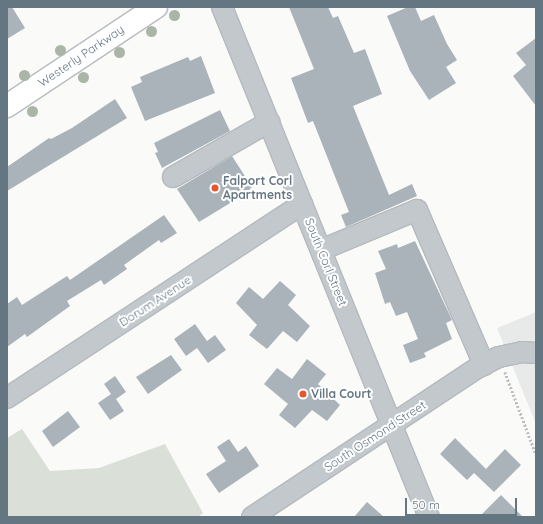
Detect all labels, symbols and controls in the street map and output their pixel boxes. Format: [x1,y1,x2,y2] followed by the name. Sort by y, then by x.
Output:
[35,22,127,90] street label: Westerly Parkway
[223,174,292,202] place label: Falport Corl Apartments
[210,183,220,193] marker: Falport Corl Apartments
[302,216,350,308] street label: South Corl Street
[116,272,194,330] street label: Dorum Avenue
[311,387,372,401] place label: Villa Court
[298,389,308,399] marker: Villa Court
[321,398,429,474] street label: South Osmond Street
[407,490,519,516] scale bar
[412,497,440,512] text: 50 m

